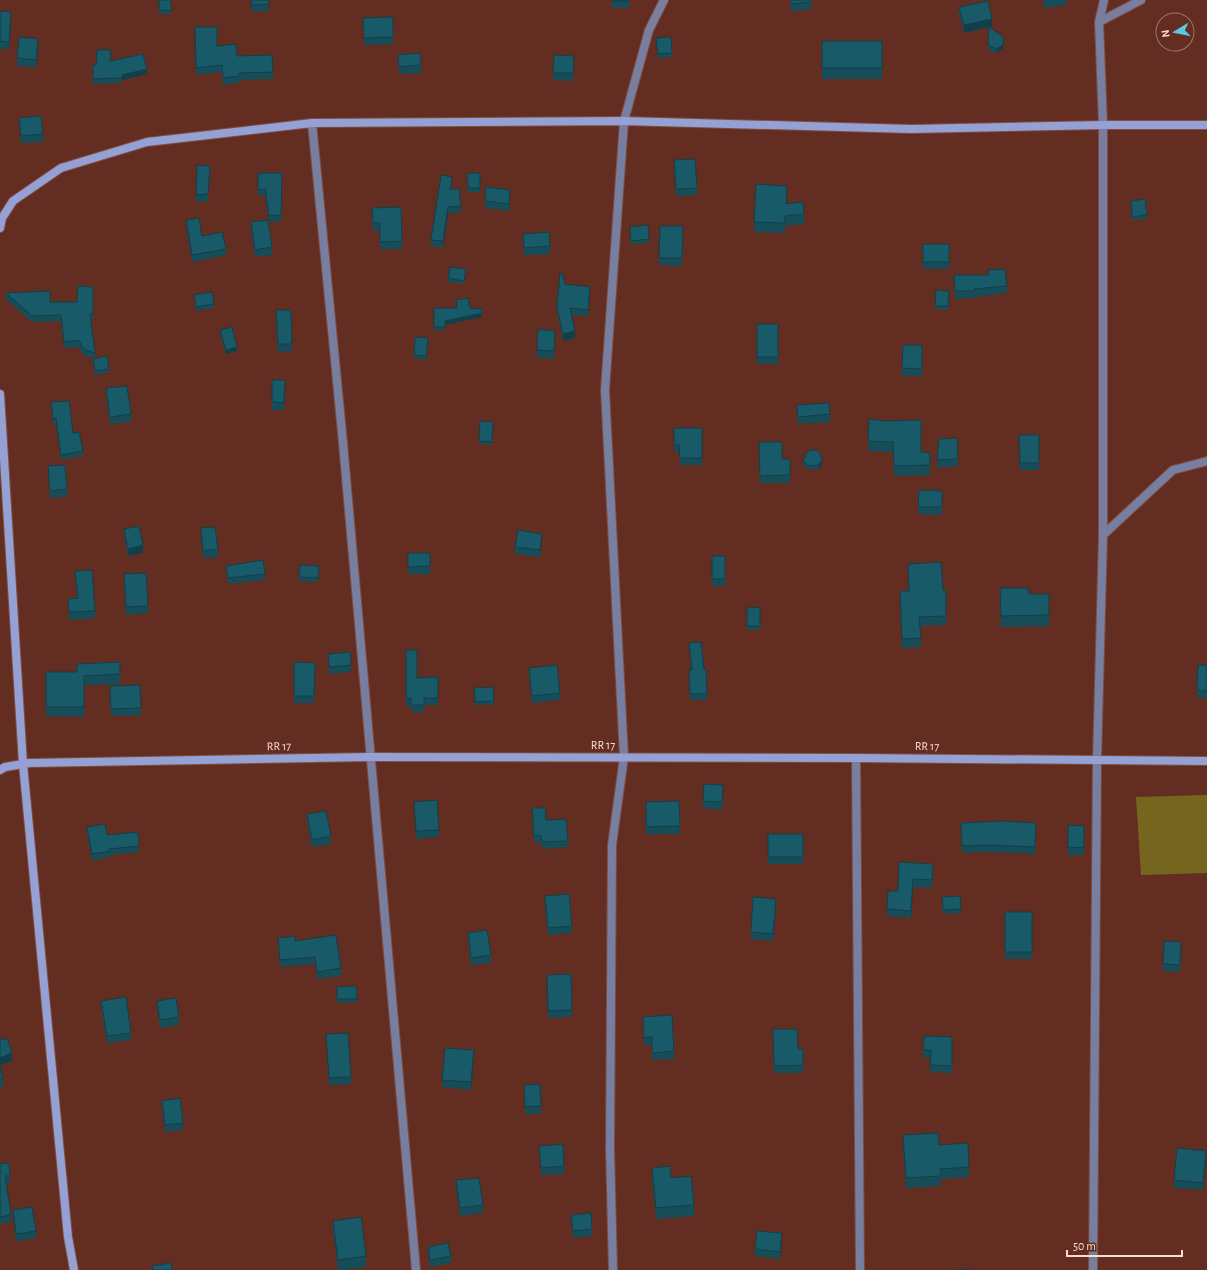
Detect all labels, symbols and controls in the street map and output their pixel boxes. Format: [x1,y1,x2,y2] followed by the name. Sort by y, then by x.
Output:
[1155,12,1195,52] north arrow
[1160,29,1172,38] text: N
[591,739,615,751] street label: RR 17
[267,740,291,752] street label: RR 17
[915,740,939,752] street label: RR 17
[1067,1232,1182,1258] scale bar
[1073,1240,1096,1252] text: 50 m

